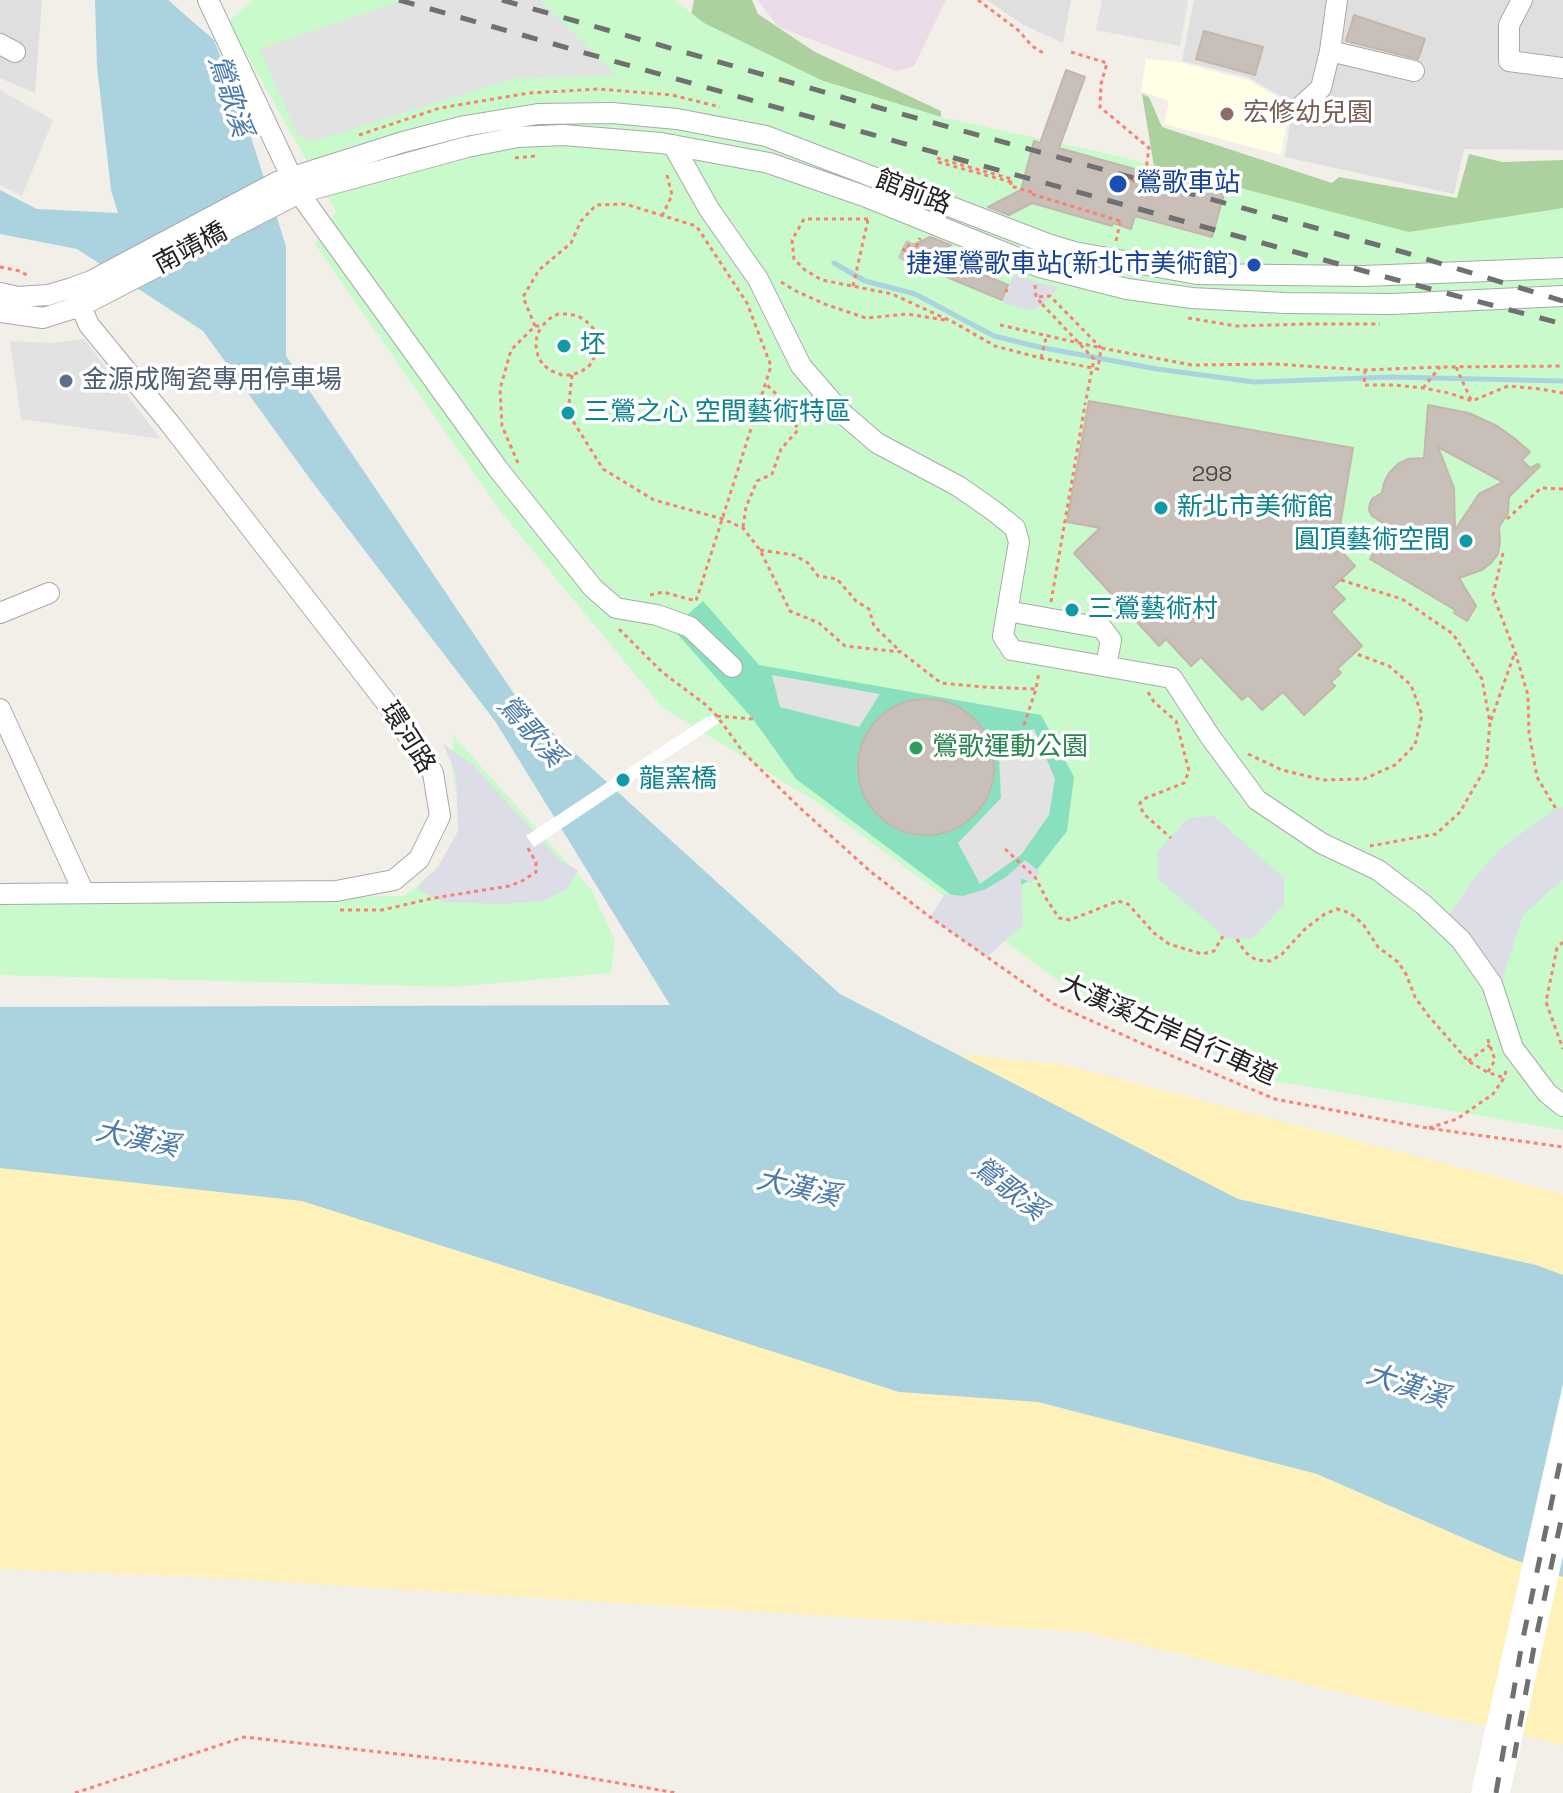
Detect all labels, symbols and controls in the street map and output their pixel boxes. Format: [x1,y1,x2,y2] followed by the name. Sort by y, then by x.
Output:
[200,51,258,141] water label: 鶯歌溪
[1243,98,1373,130] place label: 宏修幼兒園
[1218,105,1236,123] marker: 宏修幼兒園
[871,164,955,222] street label: 館前路
[1136,168,1240,200] place label: 鶯歌車站
[1107,173,1129,195] marker: 鶯歌車站
[149,217,233,281] street label: 南靖橋
[906,249,1238,281] place label: 捷運鶯歌車站(新北市美術館)
[1245,256,1263,274] marker: 捷運鶯歌車站(新北市美術館)
[580,330,606,362] place label: 坯
[555,337,573,355] marker: 坯
[82,365,342,397] place label: 金源成陶瓷專用停車場
[57,372,75,390] marker: 金源成陶瓷專用停車場
[584,397,851,429] place label: 三鶯之心 空間藝術特區
[559,404,577,422] marker: 三鶯之心 空間藝術特區
[1192,462,1232,488] house number: 298
[1177,492,1333,524] place label: 新北市美術館
[1152,499,1170,517] marker: 新北市美術館
[1294,525,1450,557] place label: 圓頂藝術空間
[1457,532,1475,550] marker: 圓頂藝術空間
[1088,594,1218,626] place label: 三鶯藝術村
[1063,601,1081,619] marker: 三鶯藝術村
[489,690,571,774] water label: 鶯歌溪
[373,697,441,779] street label: 環河路
[932,732,1088,764] place label: 鶯歌運動公園
[907,739,925,757] marker: 鶯歌運動公園
[639,764,717,796] place label: 龍窯橋
[614,771,632,789] marker: 龍窯橋
[1055,969,1281,1093] street label: 大漢溪左岸自行車道
[92,1115,182,1165] water label: 大漢溪
[964,1151,1052,1229] water label: 鶯歌溪
[753,1163,843,1215] water label: 大漢溪
[1362,1358,1452,1416] water label: 大漢溪

